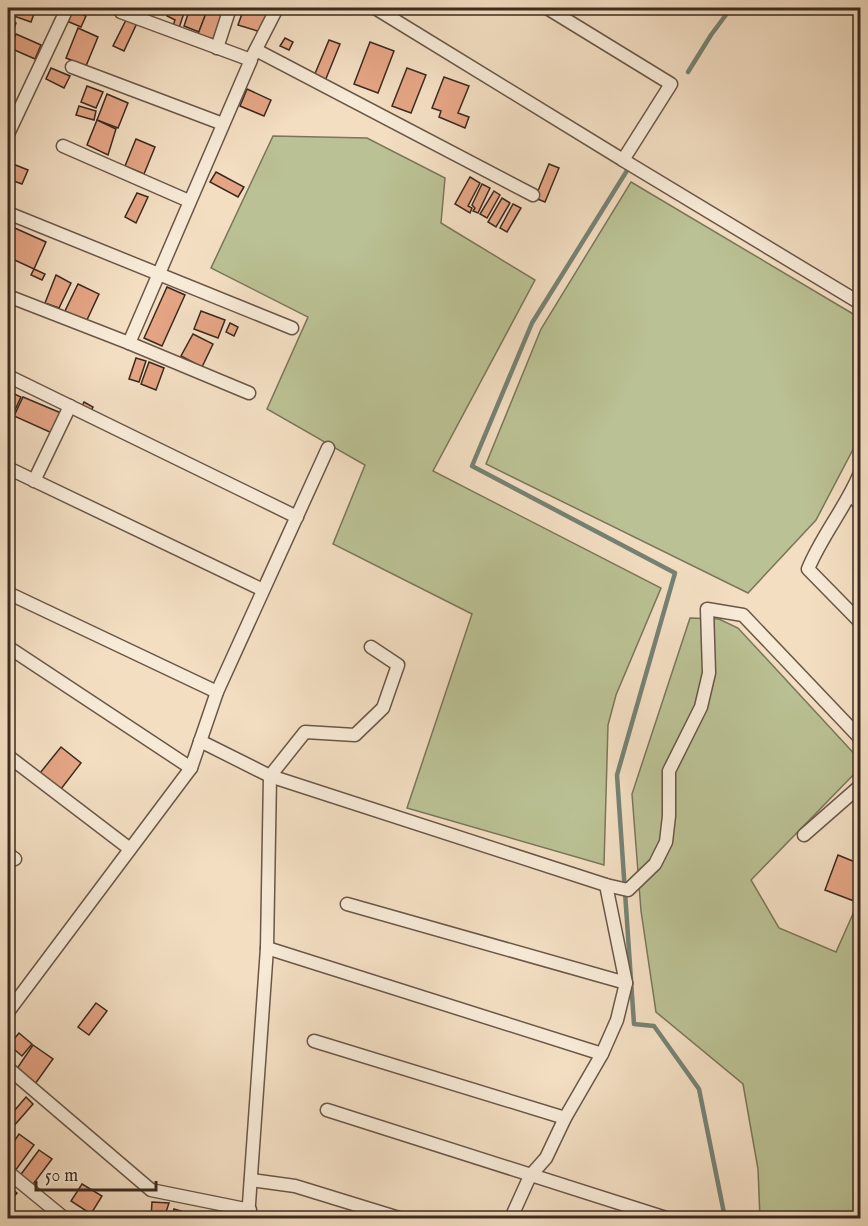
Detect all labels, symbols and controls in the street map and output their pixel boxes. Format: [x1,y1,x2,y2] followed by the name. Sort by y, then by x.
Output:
[36,1154,156,1192] scale bar
[45,1165,78,1188] text: 50 m

